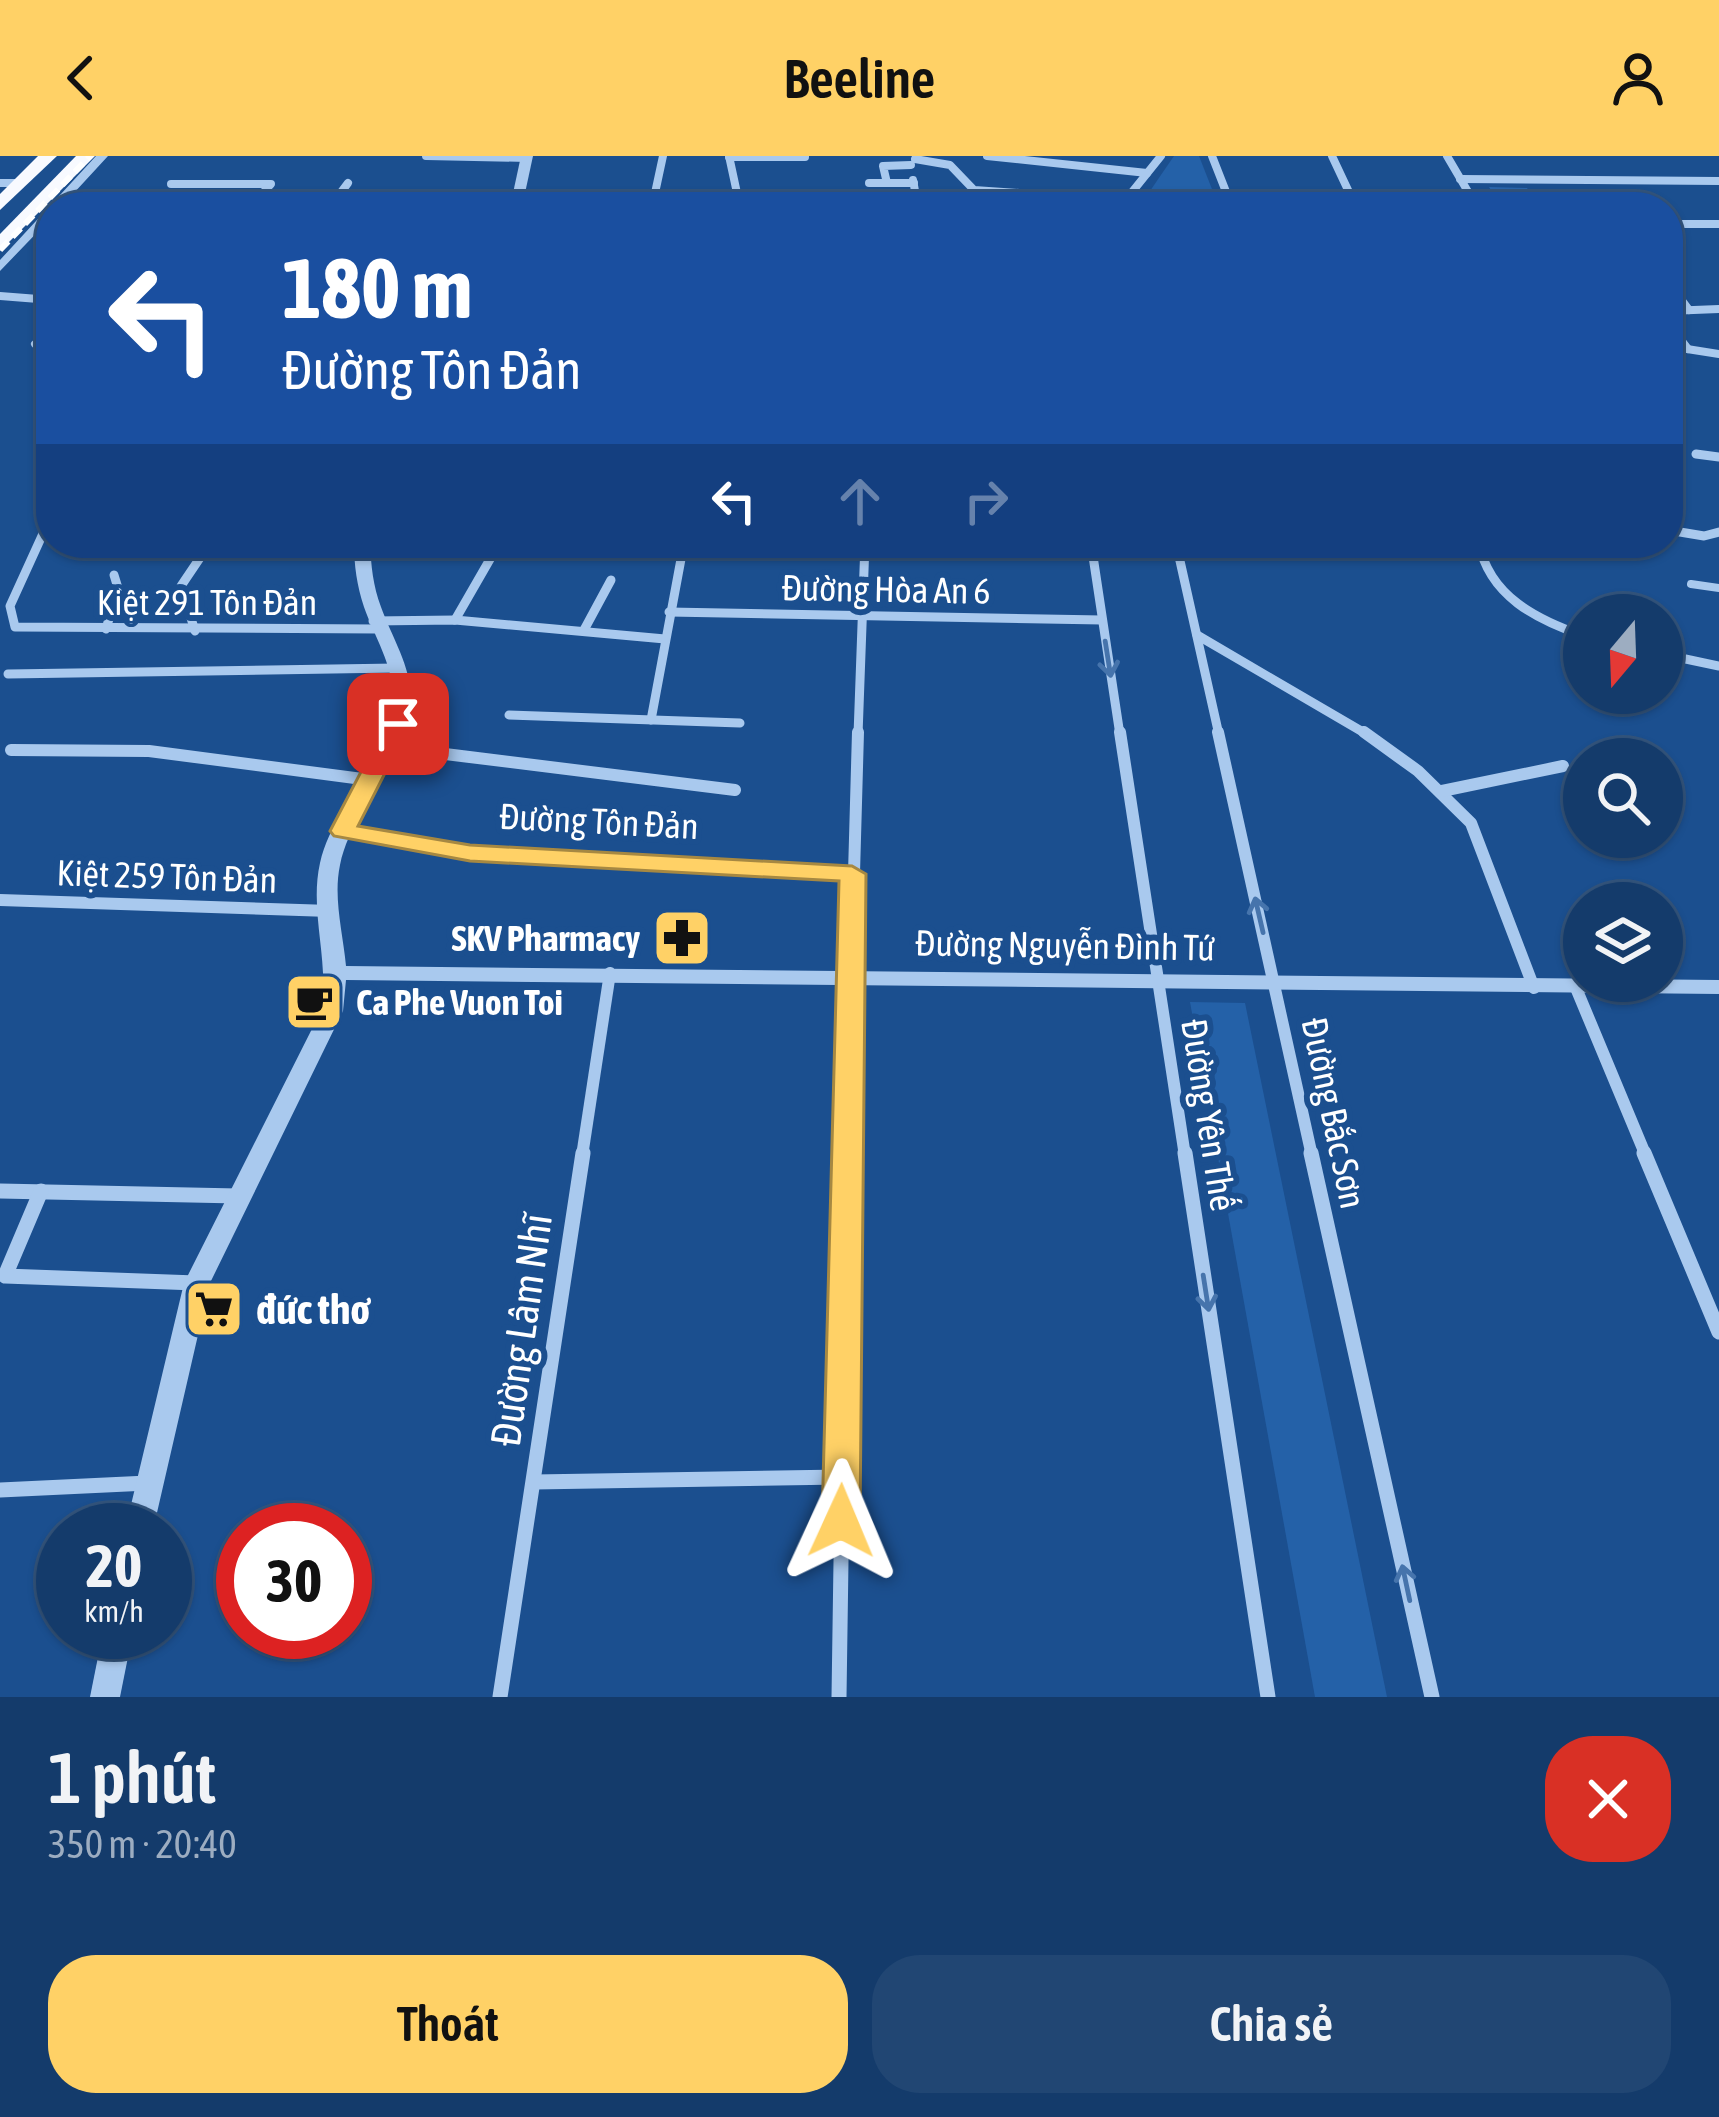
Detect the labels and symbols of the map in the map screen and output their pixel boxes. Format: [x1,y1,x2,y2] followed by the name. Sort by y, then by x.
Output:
[781,566,991,612] street label: Đường Hòa An 6
[97,581,317,623] street label: Kiệt 291 Tôn Đản
[1563,594,1683,714] north arrow
[1097,638,1120,677] one-way arrow
[347,673,449,775] pin
[498,795,700,847] street label: Đường Tôn Đản
[56,851,278,901] street label: Kiệt 259 Tôn Đản
[1247,896,1270,934] one-way arrow
[651,907,713,969] pharmacy icon: SKV Pharmacy
[451,917,640,959] place label: SKV Pharmacy
[915,921,1216,969] street label: Đường Nguyễn Đình Tứ
[283,971,345,1033] cafe icon: Ca Phe Vuon Toi
[356,981,563,1023] place label: Ca Phe Vuon Toi
[1293,1014,1375,1212] street label: Đường Bắc Sơn
[1173,1016,1245,1214] street label: Đường Yên Thế
[481,1208,561,1449] street label: Đường Lâm Nhĩ
[1195,1273,1218,1312] one-way arrow
[183,1278,245,1340] supermarket icon: đức thơ
[256,1285,371,1333] place label: đức thơ
[778,1458,904,1584] position arrow
[216,1503,372,1659] speed limit sign: 30
[1394,1564,1417,1602] one-way arrow

